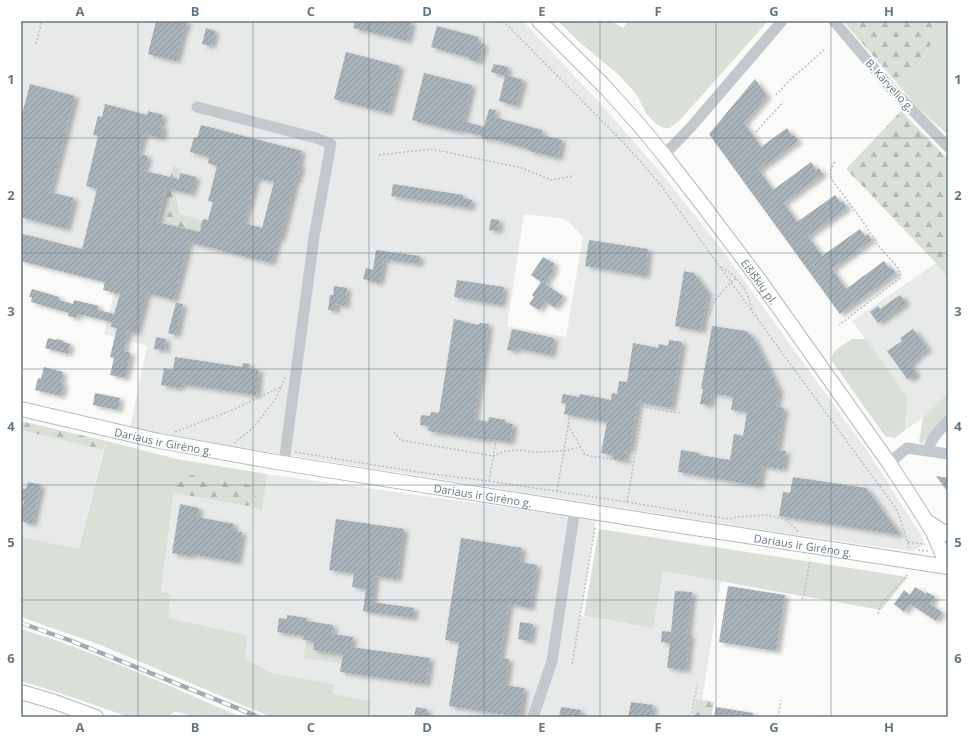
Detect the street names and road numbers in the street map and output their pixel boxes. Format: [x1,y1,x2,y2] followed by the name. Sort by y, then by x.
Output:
[862,56,918,115] street label: B. Karvelio g.
[738,256,782,307] street label: Eišiškių pl.
[113,423,213,458] street label: Dariaus ir Girėno g.
[433,480,533,510] street label: Dariaus ir Girėno g.
[753,530,853,560] street label: Dariaus ir Girėno g.

